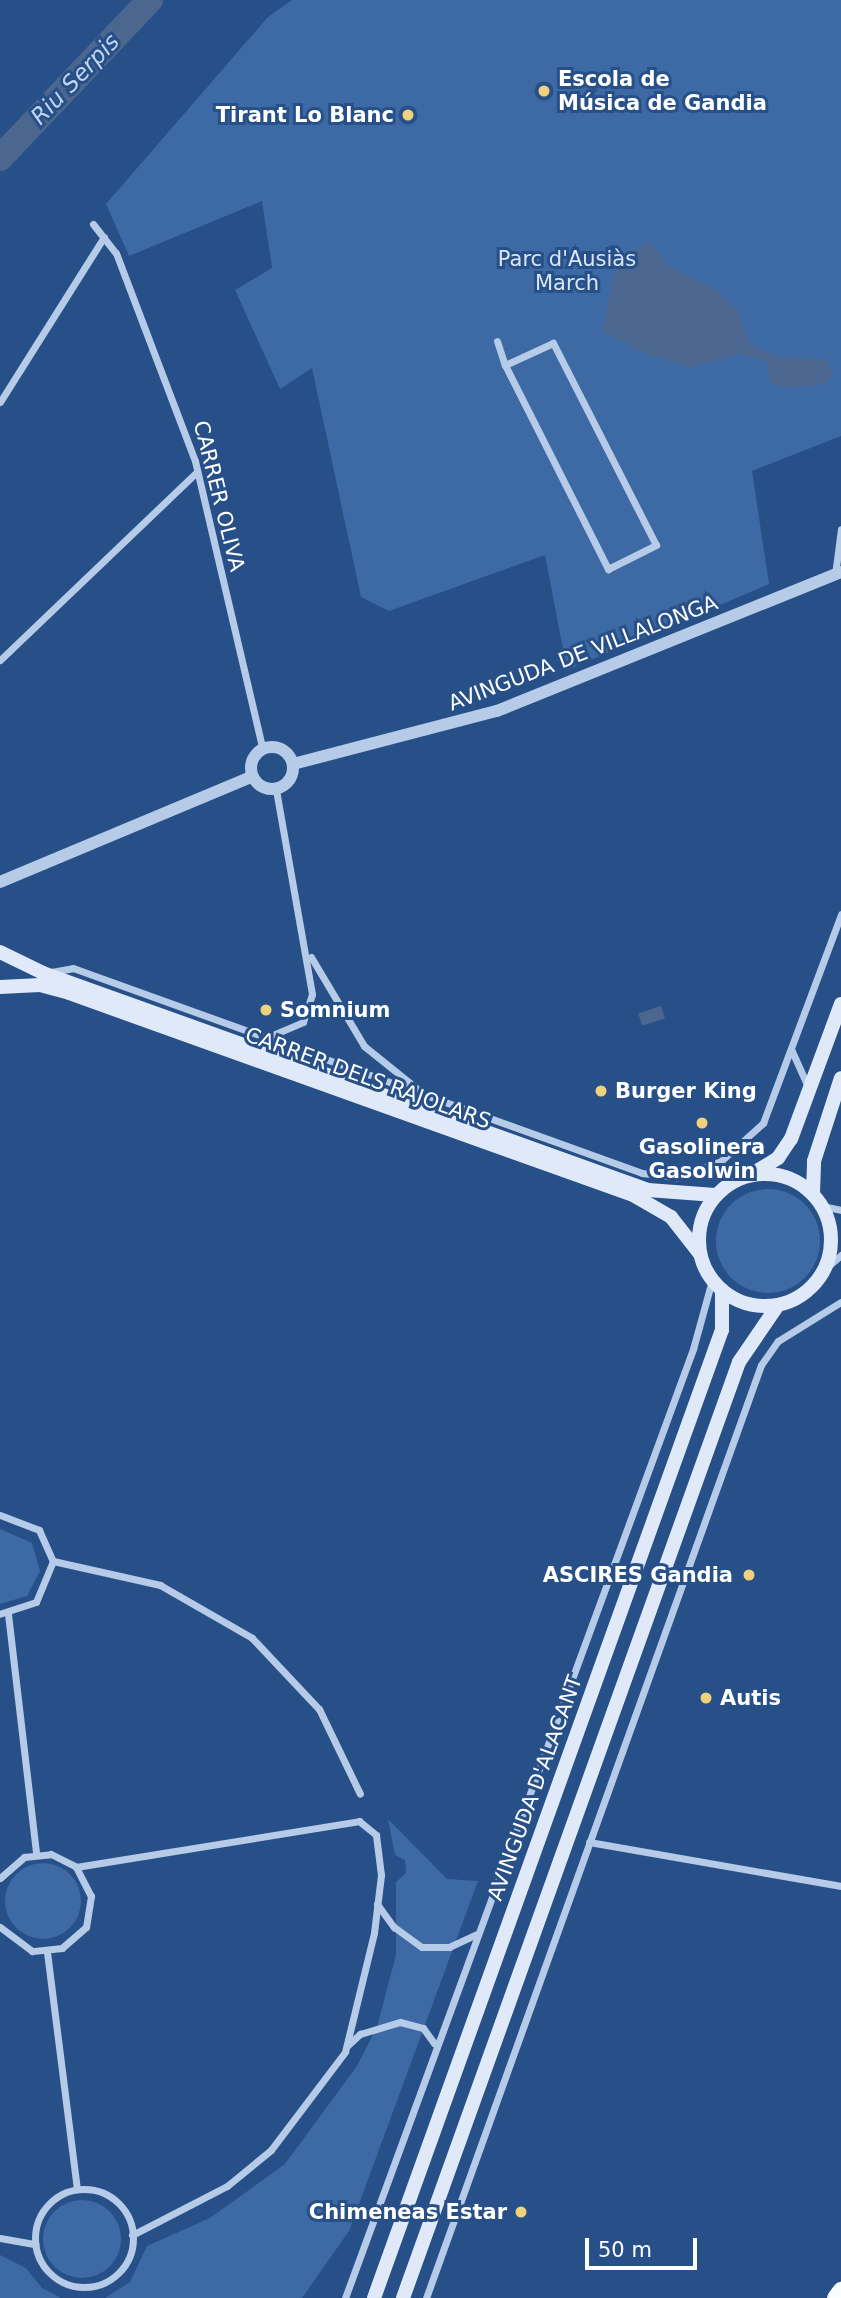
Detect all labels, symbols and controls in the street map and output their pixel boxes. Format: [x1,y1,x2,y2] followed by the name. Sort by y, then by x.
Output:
[25,28,125,130] water label: Riu Serpis
[558,66,767,116] place label: Escola de Música de Gandia
[536,83,552,99] marker: Escola de Música de Gandia
[216,102,394,128] place label: Tirant Lo Blanc
[400,107,416,123] marker: Tirant Lo Blanc
[498,246,636,296] park label: Parc d'Ausiàs March
[188,418,250,574] street label: CARRER OLIVA
[445,590,721,716] street label: AVINGUDA DE VILLALONGA
[280,997,390,1023] place label: Somnium
[258,1002,274,1018] marker: Somnium
[242,1022,494,1134] street label: CARRER DELS RAJOLARS
[615,1078,757,1104] place label: Burger King
[593,1083,609,1099] marker: Burger King
[694,1115,710,1131] marker: Gasolinera Gasolwin
[639,1134,765,1184] place label: Gasolinera Gasolwin
[543,1562,733,1588] place label: ASCIRES Gandia
[739,1565,759,1585] marker: ASCIRES Gandia
[482,1672,588,1904] street label: AVINGUDA D'ALACANT
[720,1685,781,1711] place label: Autis
[698,1690,714,1706] marker: Autis
[309,2199,507,2225] place label: Chimeneas Estar
[513,2204,529,2220] marker: Chimeneas Estar
[589,2224,701,2268] scale bar
[598,2238,652,2262] text: 50 m

